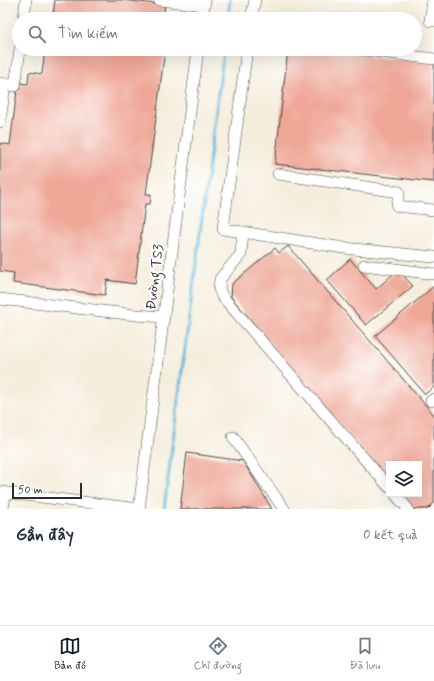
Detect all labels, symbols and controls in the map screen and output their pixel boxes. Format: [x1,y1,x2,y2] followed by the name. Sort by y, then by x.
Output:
[12,12,422,56] search box
[26,23,48,45] icon: search
[58,24,118,44] text: Tìm kiếm
[142,243,170,311] street label: Đường TS3
[386,461,422,497] map controls
[386,461,422,497] button: layers
[12,481,82,500] scale bar
[18,483,43,497] text: 50 m
[16,524,74,546] text: Gần đây
[363,527,418,544] text: 0 kết quả
[54,635,86,673] tab: Bản đồ
[194,635,242,673] tab: Chỉ đường
[350,635,380,673] tab: Đã lưu

